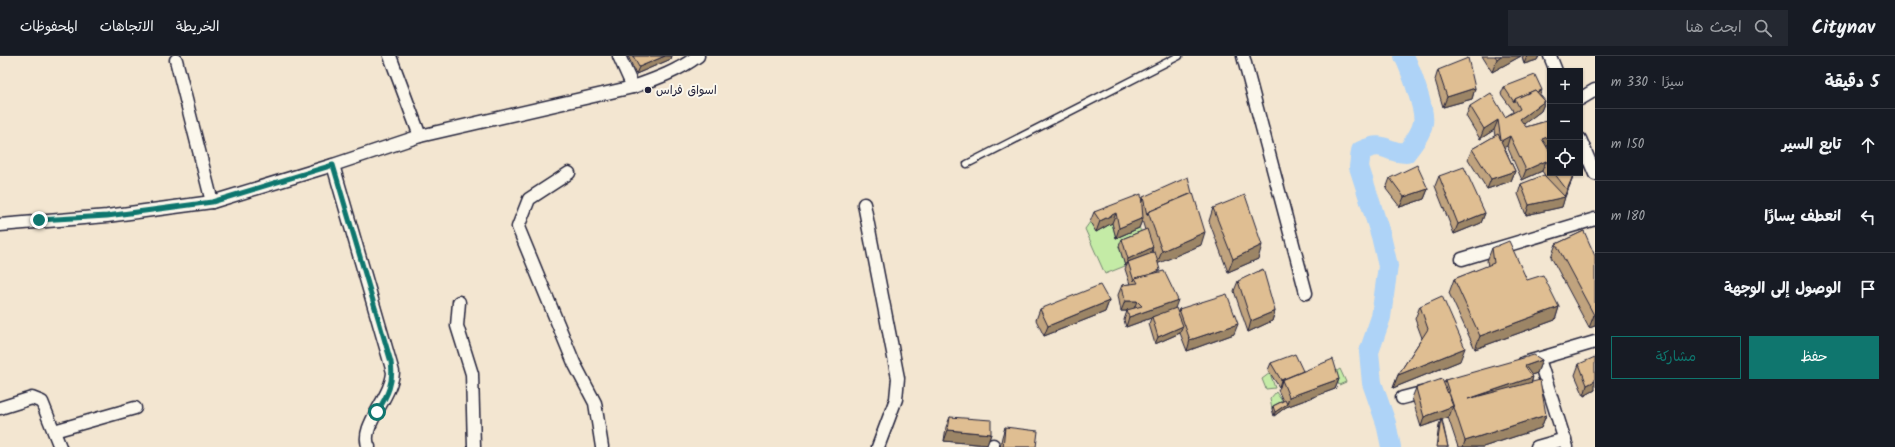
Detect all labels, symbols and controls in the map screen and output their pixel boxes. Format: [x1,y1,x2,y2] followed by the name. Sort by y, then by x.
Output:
[1508,10,1788,46] search box
[1812,13,1875,43] text: Citynav
[20,16,78,38] text: المحفوظات
[100,16,154,38] text: الاتجاهات
[176,16,219,38] text: الخريطة
[1685,16,1742,40] text: ابحث هنا
[1752,17,1774,39] icon: search
[1547,68,1583,176] map controls
[1547,68,1583,104] button: +
[1825,69,1879,96] text: 5 دقيقة
[1611,72,1684,93] text: سيرًا · 330 m
[656,81,717,100] place label: اسواق فراس
[643,85,653,95] marker: اسواق فراس
[1547,104,1583,140] button: −
[1782,133,1841,157] text: تابع السير
[1611,134,1644,155] text: 150 m
[1857,134,1879,156] icon: ahead
[1547,140,1583,176] button: locate
[1764,205,1841,229] text: انعطف يسارًا
[1611,206,1645,227] text: 180 m
[1857,206,1879,228] icon: left
[30,211,48,229] route end
[1724,277,1841,301] text: الوصول إلى الوجهة
[1857,278,1879,300] icon: arrive
[1611,336,1741,379] button: مشاركة
[1749,336,1879,379] button: حفظ
[368,403,386,421] route start

